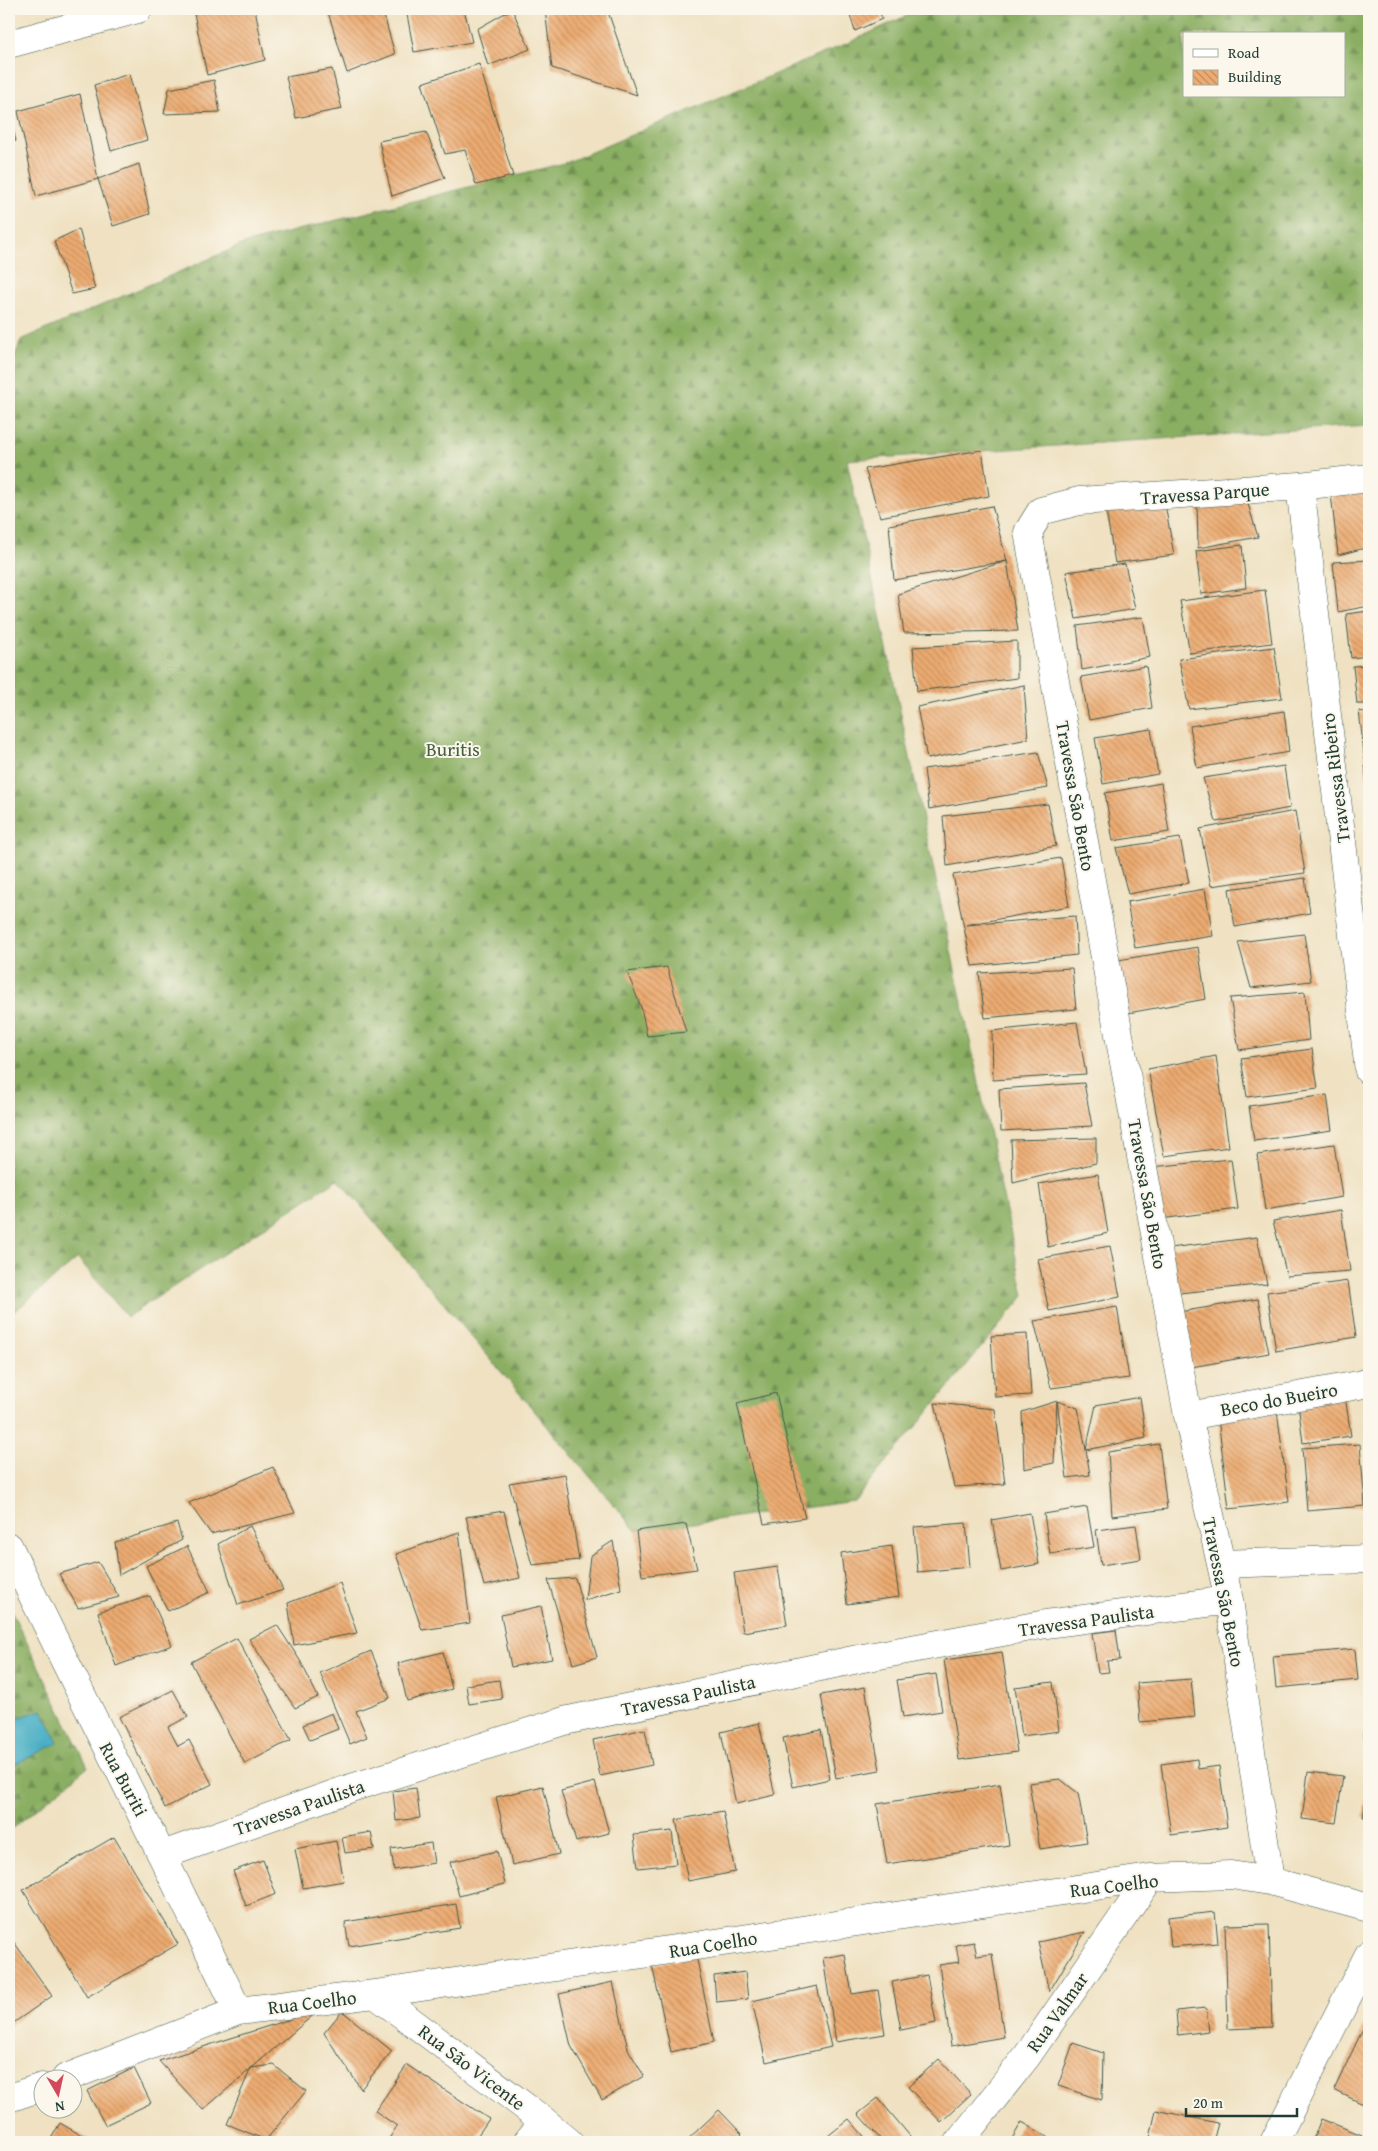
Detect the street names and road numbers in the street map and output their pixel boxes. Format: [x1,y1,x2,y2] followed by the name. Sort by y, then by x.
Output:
[1140,475,1270,511] street label: Travessa Parque
[1313,711,1357,845] street label: Travessa Ribeiro
[1049,719,1103,873] street label: Travessa São Bento
[1121,1117,1175,1271] street label: Travessa São Bento
[1218,1375,1340,1423] street label: Beco do Bueiro
[1196,1515,1252,1669] street label: Travessa São Bento
[1016,1597,1156,1643] street label: Travessa Paulista
[618,1667,758,1723] street label: Travessa Paulista
[93,1737,155,1821] street label: Rua Buriti
[230,1772,368,1842] street label: Travessa Paulista
[1068,1866,1160,1904] street label: Rua Coelho
[667,1923,759,1965] street label: Rua Coelho
[1019,1966,1095,2058] street label: Rua Valmar
[266,1983,358,2021] street label: Rua Coelho
[412,2017,532,2117] street label: Rua São Vicente

